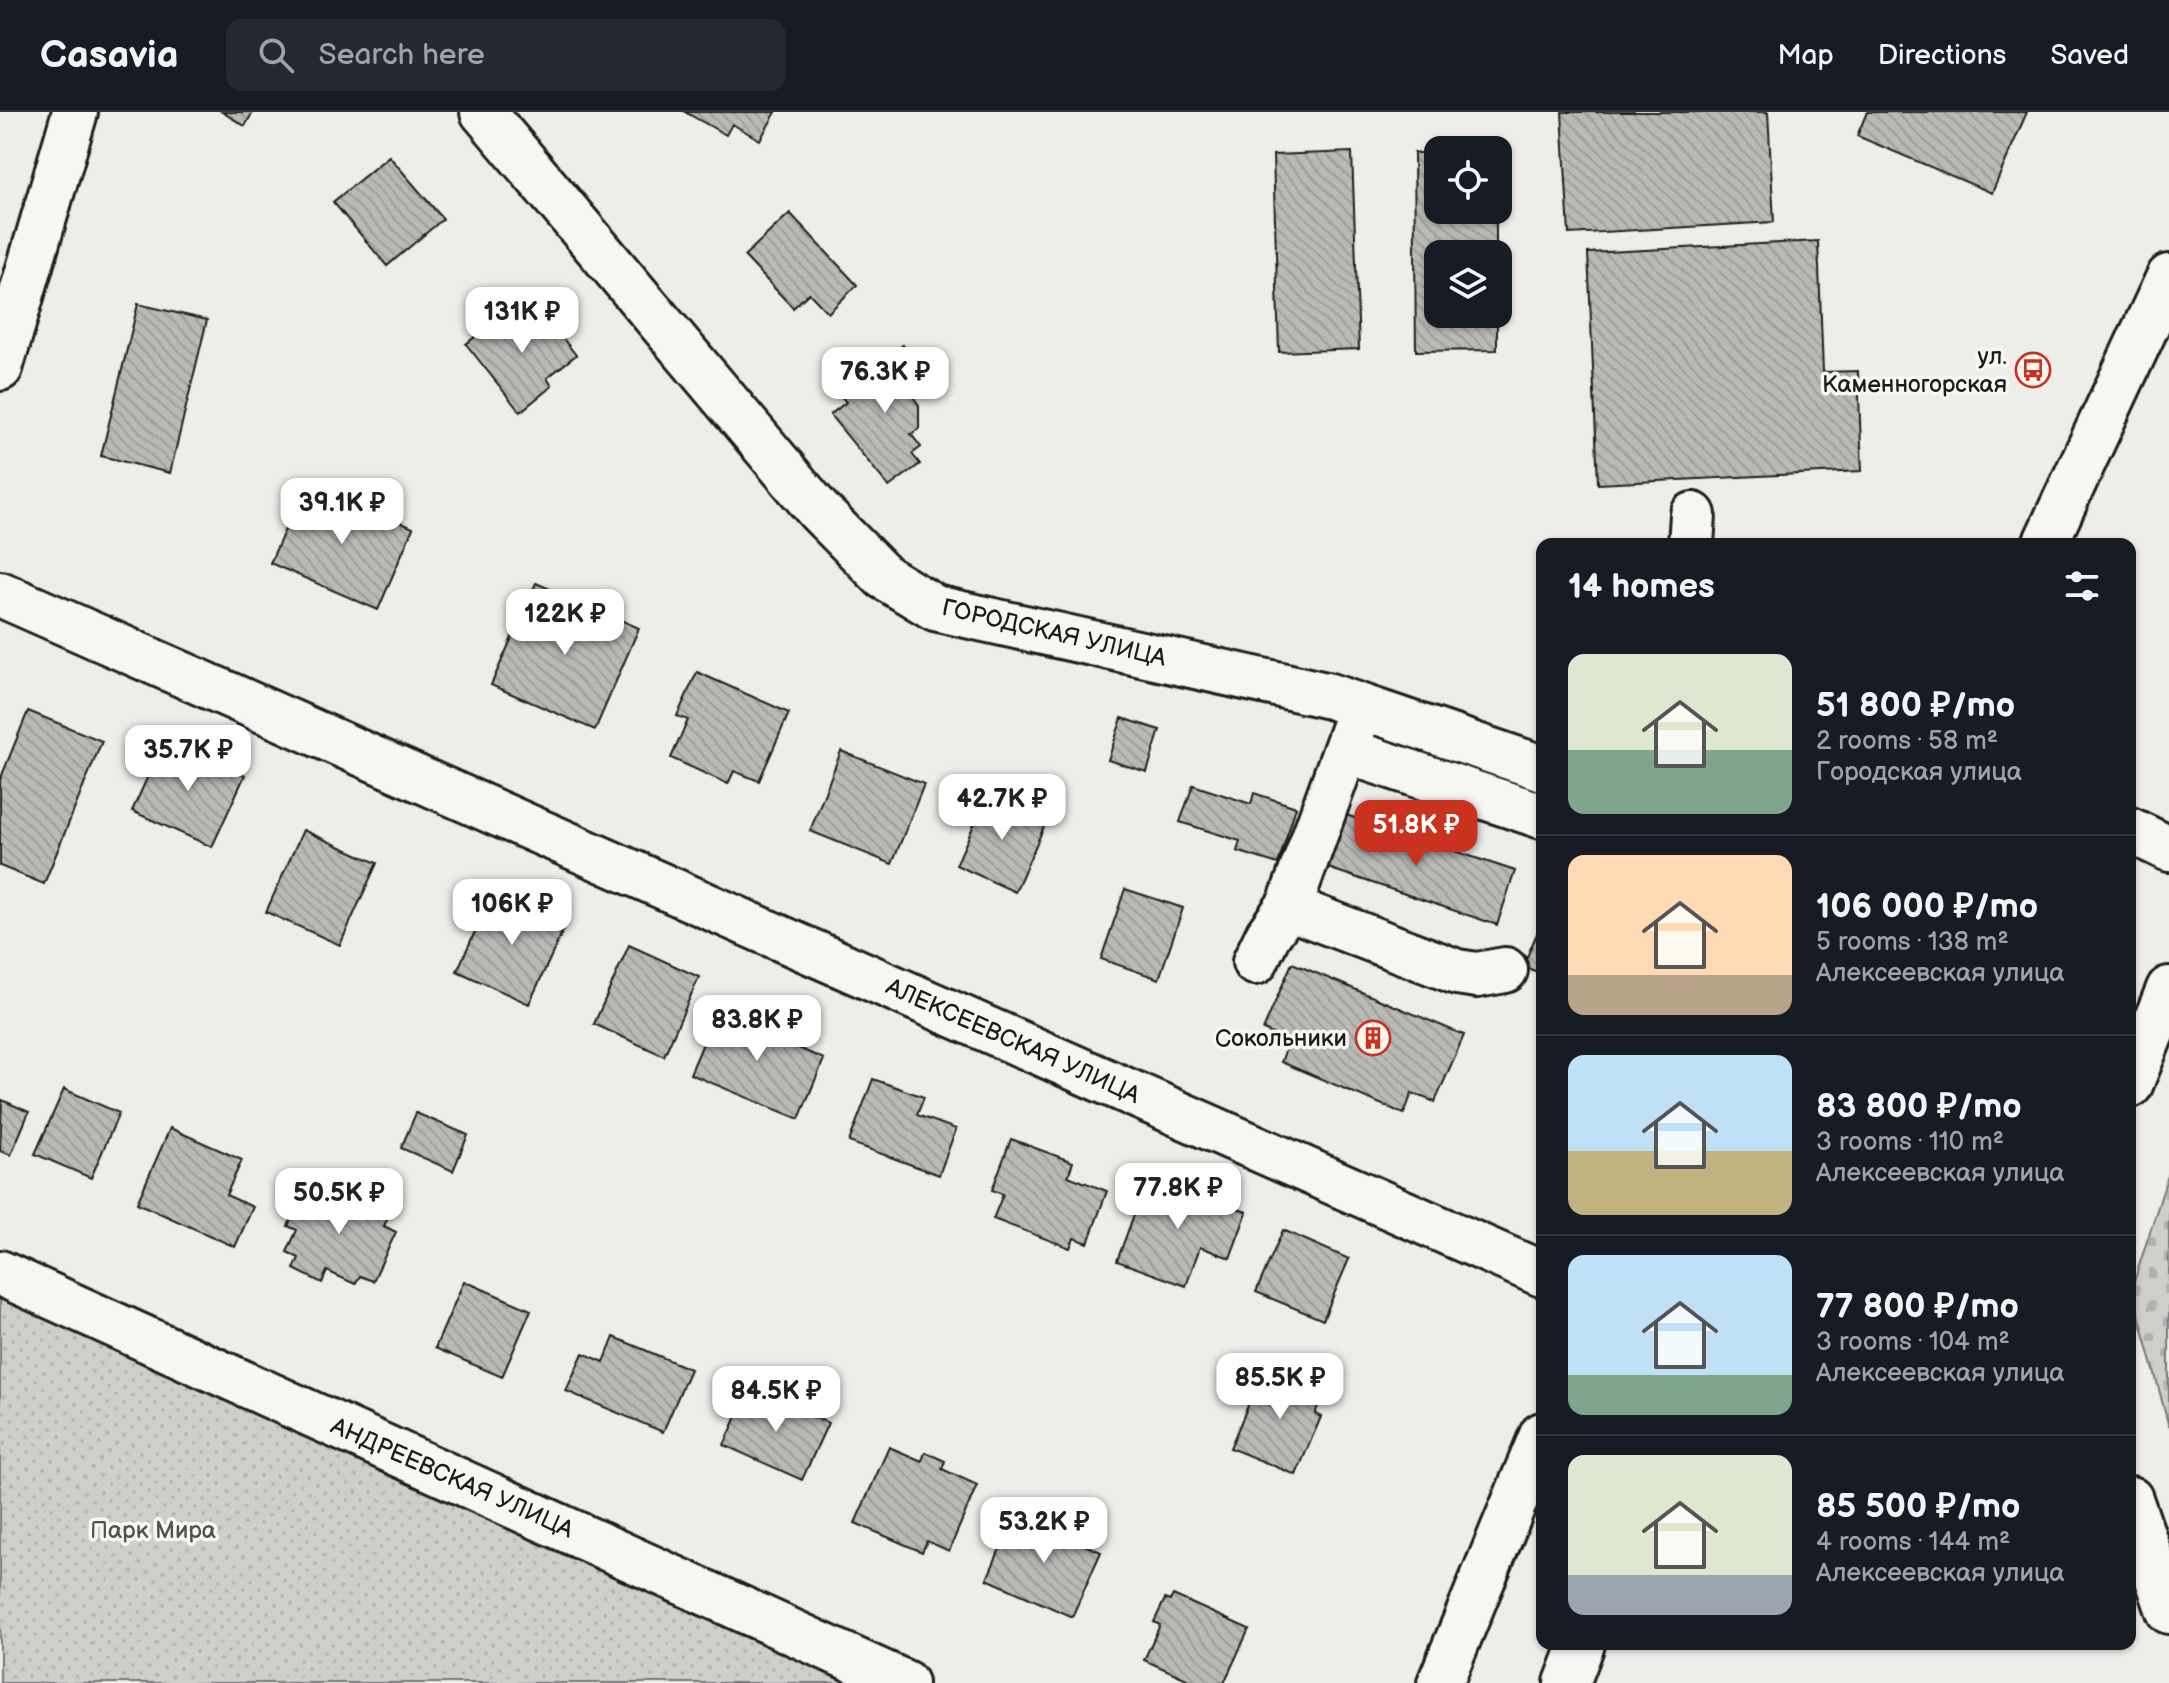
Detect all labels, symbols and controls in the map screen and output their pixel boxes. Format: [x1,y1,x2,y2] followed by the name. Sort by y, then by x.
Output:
[226,19,786,91] search box
[40,33,178,78] text: Casavia
[254,33,298,77] icon: search
[318,37,485,73] text: Search here
[1777,39,1834,72] text: Map
[1878,39,2006,72] text: Directions
[2050,39,2129,72] text: Saved
[1424,136,1512,328] map controls
[1424,136,1512,224] button: locate
[1424,240,1512,328] button: layers
[457,287,587,355] pin: 131K ₽
[484,297,560,328] text: 131K ₽
[1822,342,2007,399] place label: ул. Каменногорская
[811,347,959,415] pin: 76.3K ₽
[2014,351,2052,389] bus stop icon: ул. Каменногорская
[840,357,930,388] text: 76.3K ₽
[268,478,416,546] pin: 39.1K ₽
[299,488,385,519] text: 39.1K ₽
[2060,564,2104,608] icon: filters
[1568,566,1715,607] text: 14 homes
[500,589,630,657] pin: 122K ₽
[939,593,1169,673] street label: ГОРОДСКАЯ УЛИЦА
[524,599,606,630] text: 122K ₽
[1816,685,2015,726] text: 51 800 ₽/mo
[1632,686,1728,782] icon: home
[114,725,262,793] pin: 35.7K ₽
[1816,726,1998,757] text: 2 rooms · 58 m²
[143,735,233,766] text: 35.7K ₽
[1816,757,2022,788] text: Городская улица
[928,774,1076,842] pin: 42.7K ₽
[957,784,1047,815] text: 42.7K ₽
[1342,800,1490,868] pin: 51.8K ₽
[1372,810,1460,841] text: 51.8K ₽
[447,879,577,947] pin: 106K ₽
[1816,886,2038,927] text: 106 000 ₽/mo
[1632,887,1728,983] icon: home
[471,889,553,920] text: 106K ₽
[1816,927,2009,958] text: 5 rooms · 138 m²
[1816,958,2065,989] text: Алексеевская улица
[881,972,1145,1110] street label: АЛЕКСЕЕВСКАЯ УЛИЦА
[683,995,831,1063] pin: 83.8K ₽
[711,1005,803,1036] text: 83.8K ₽
[1354,1019,1392,1057] building icon: Сокольники
[1215,1024,1347,1053] place label: Сокольники
[1816,1086,2022,1127] text: 83 800 ₽/mo
[1632,1087,1728,1183] icon: home
[1816,1127,2004,1158] text: 3 rooms · 110 m²
[1816,1158,2065,1189] text: Алексеевская улица
[1104,1163,1252,1231] pin: 77.8K ₽
[265,1168,413,1236] pin: 50.5K ₽
[1133,1173,1223,1204] text: 77.8K ₽
[293,1178,385,1209] text: 50.5K ₽
[1816,1286,2019,1327] text: 77 800 ₽/mo
[1632,1287,1728,1383] icon: home
[1816,1327,2010,1358] text: 3 rooms · 104 m²
[1206,1353,1354,1421] pin: 85.5K ₽
[1816,1358,2065,1389] text: Алексеевская улица
[1234,1363,1326,1394] text: 85.5K ₽
[702,1366,850,1434] pin: 84.5K ₽
[730,1376,822,1407] text: 84.5K ₽
[325,1411,578,1545] street label: АНДРЕЕВСКАЯ УЛИЦА
[1816,1486,2020,1527] text: 85 500 ₽/mo
[1632,1487,1728,1583] icon: home
[970,1497,1118,1565] pin: 53.2K ₽
[998,1507,1090,1538] text: 53.2K ₽
[90,1516,216,1545] park label: Парк Мира
[1816,1527,2010,1558] text: 4 rooms · 144 m²
[1816,1558,2065,1589] text: Алексеевская улица

